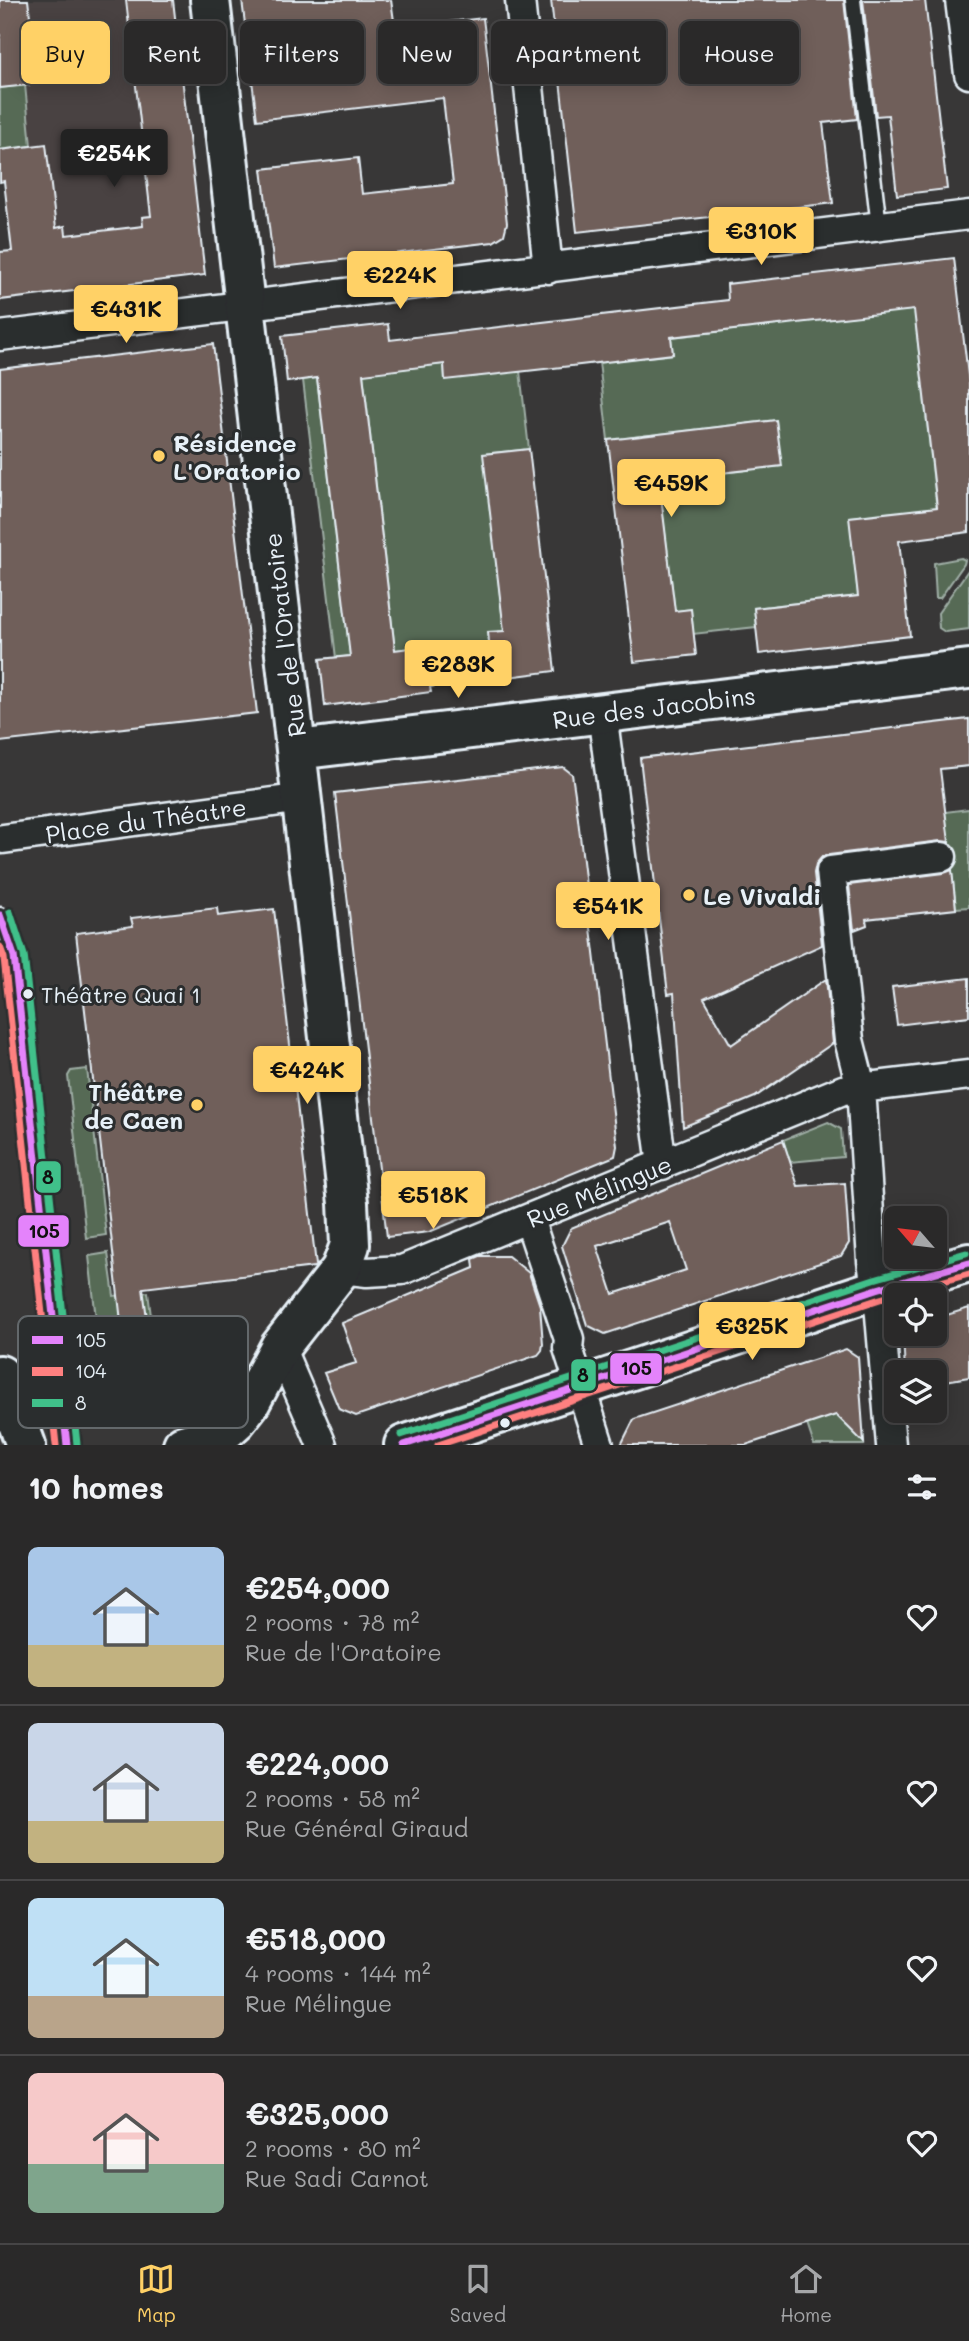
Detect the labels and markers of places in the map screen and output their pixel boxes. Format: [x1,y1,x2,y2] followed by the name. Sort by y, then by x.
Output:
[65,130,163,189] pin: €254K
[712,208,810,267] pin: €310K
[351,252,449,311] pin: €224K
[77,286,175,345] pin: €431K
[173,427,300,486] place label: Résidence L'Oratorio
[151,448,167,464] marker: Résidence L'Oratorio
[622,460,720,519] pin: €459K
[409,640,507,700] pin: €283K
[703,880,821,911] place label: Le Vivaldi
[559,883,657,942] pin: €541K
[681,887,697,903] marker: Le Vivaldi
[41,980,201,1009] place label: Théâtre Quai 1
[21,987,35,1001] marker: Théâtre Quai 1
[258,1046,356,1106] pin: €424K
[84,1076,183,1135] place label: Théâtre de Caen
[189,1097,205,1113] marker: Théâtre de Caen
[384,1172,482,1231] pin: €518K
[703,1302,801,1362] pin: €325K
[498,1416,512,1430] unlabelled marker

